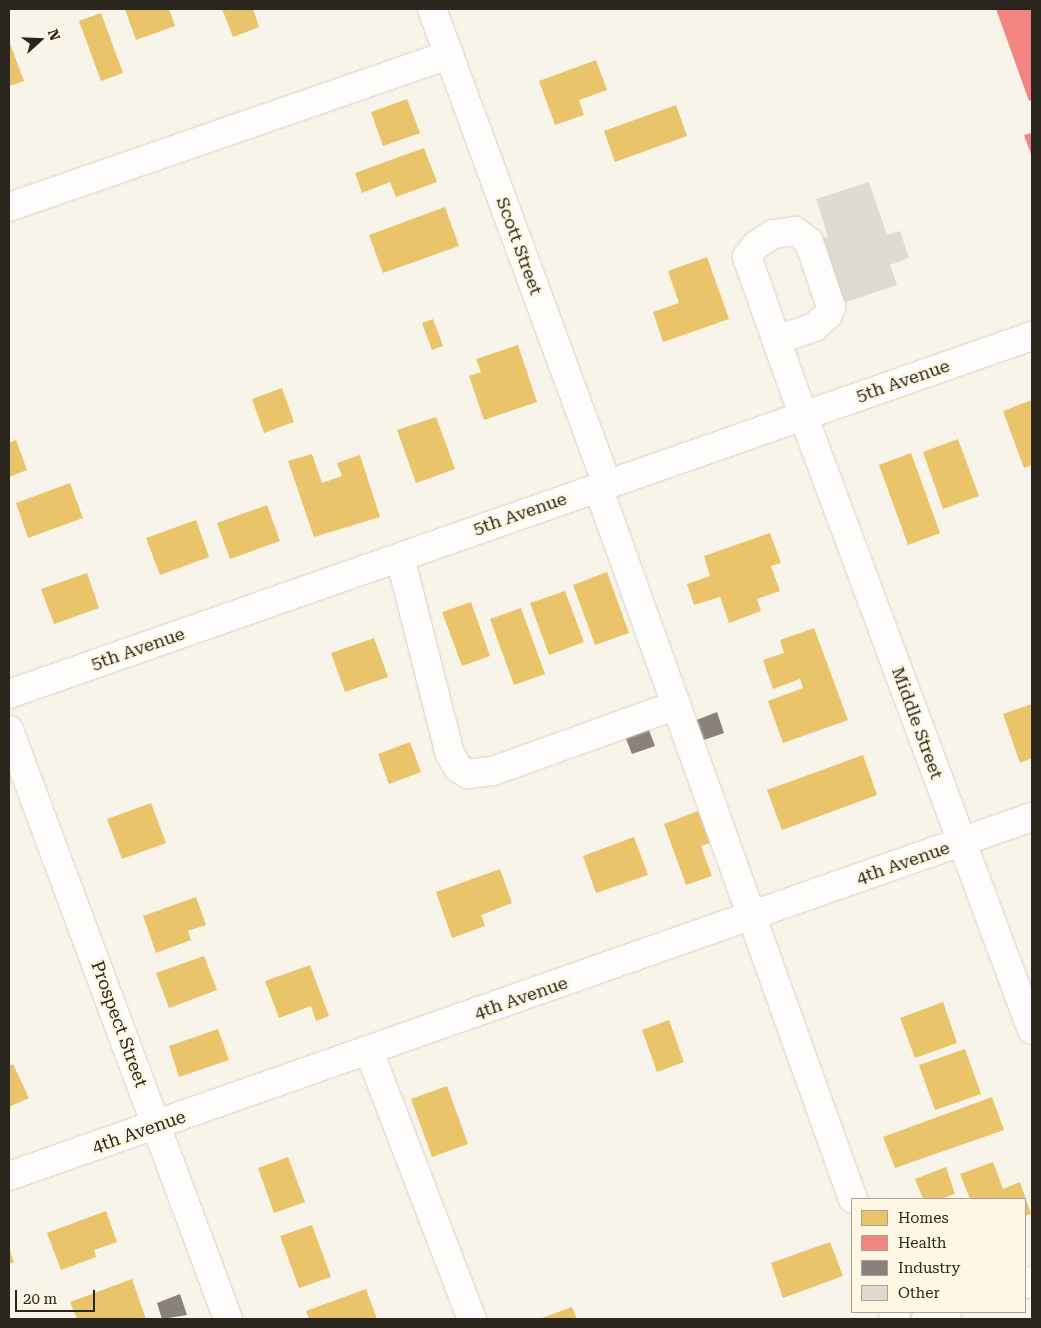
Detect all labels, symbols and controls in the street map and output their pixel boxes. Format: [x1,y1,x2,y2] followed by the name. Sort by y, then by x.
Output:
[15,15,65,65] north arrow
[45,27,63,43] text: N
[491,194,547,298] street label: Scott Street
[853,355,953,407] street label: 5th Avenue
[470,488,570,540] street label: 5th Avenue
[88,623,188,675] street label: 5th Avenue
[887,664,947,782] street label: Middle Street
[853,837,953,889] street label: 4th Avenue
[86,958,152,1090] street label: Prospect Street
[471,972,571,1024] street label: 4th Avenue
[89,1106,189,1158] street label: 4th Avenue
[851,1198,1026,1313] legend
[898,1209,949,1227] text: Homes
[898,1234,947,1252] text: Health
[898,1259,960,1277] text: Industry
[18,1280,98,1312] scale bar
[898,1284,940,1302] text: Other
[23,1290,57,1308] text: 20 m

